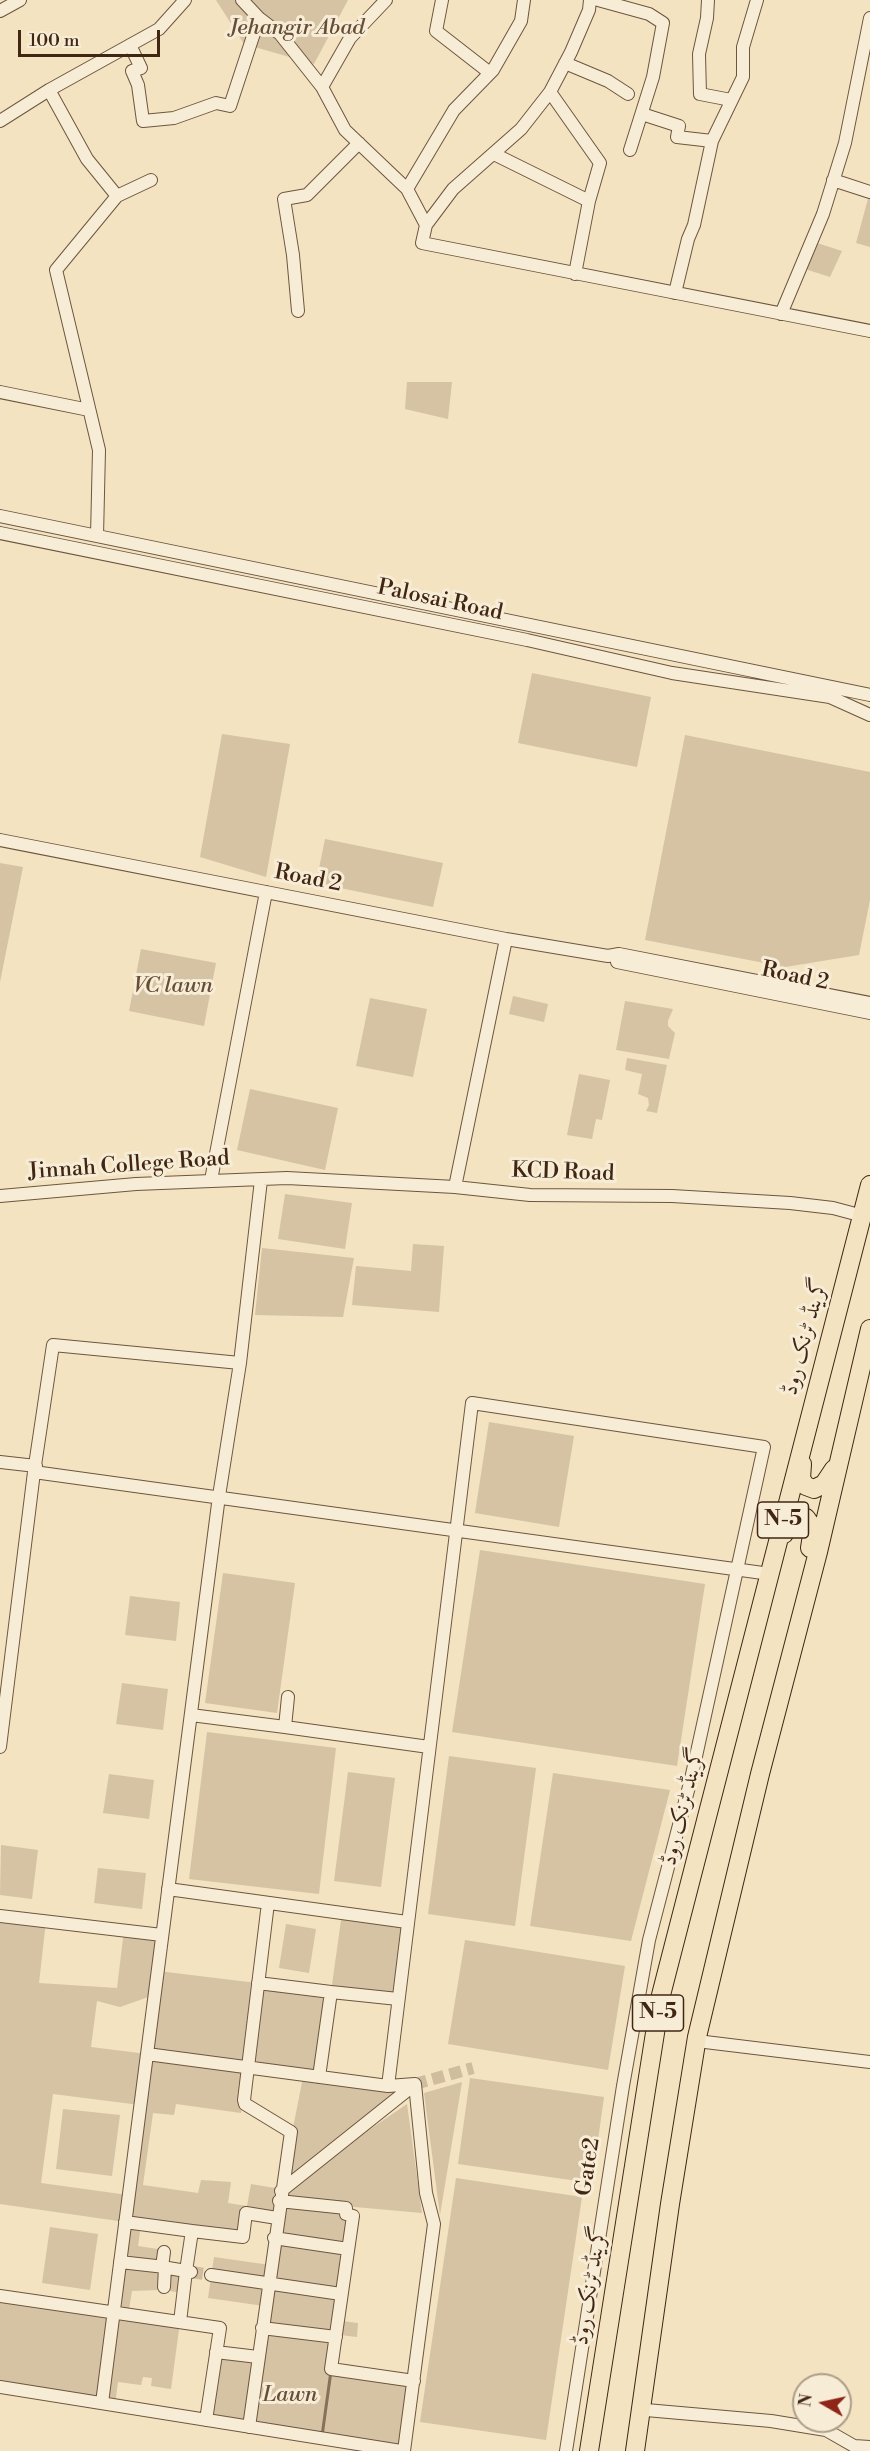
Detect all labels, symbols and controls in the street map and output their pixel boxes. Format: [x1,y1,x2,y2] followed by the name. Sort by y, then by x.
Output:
[229,16,365,42] park label: Jehangir Abad
[21,18,164,56] scale bar
[29,29,80,52] text: 100 m
[375,575,505,627] street label: Palosai Road
[272,860,344,898] street label: Road 2
[759,957,831,997] street label: Road 2
[133,974,213,1000] park label: VC lawn
[27,1146,231,1186] street label: Jinnah College Road
[511,1158,615,1188] street label: KCD Road
[778,1276,834,1398] street label: گرینڈ ٹرنک روڈ
[758,1502,808,1538] road number: N-5
[657,1746,711,1868] street label: گرینڈ ٹرنک روڈ
[632,1995,684,2031] road number: N-5
[571,2136,607,2198] street label: Gate2
[569,2225,613,2347] street label: گرینڈ ٹرنک روڈ
[792,2373,852,2433] north arrow
[263,2383,317,2409] park label: Lawn
[795,2393,817,2408] text: N

